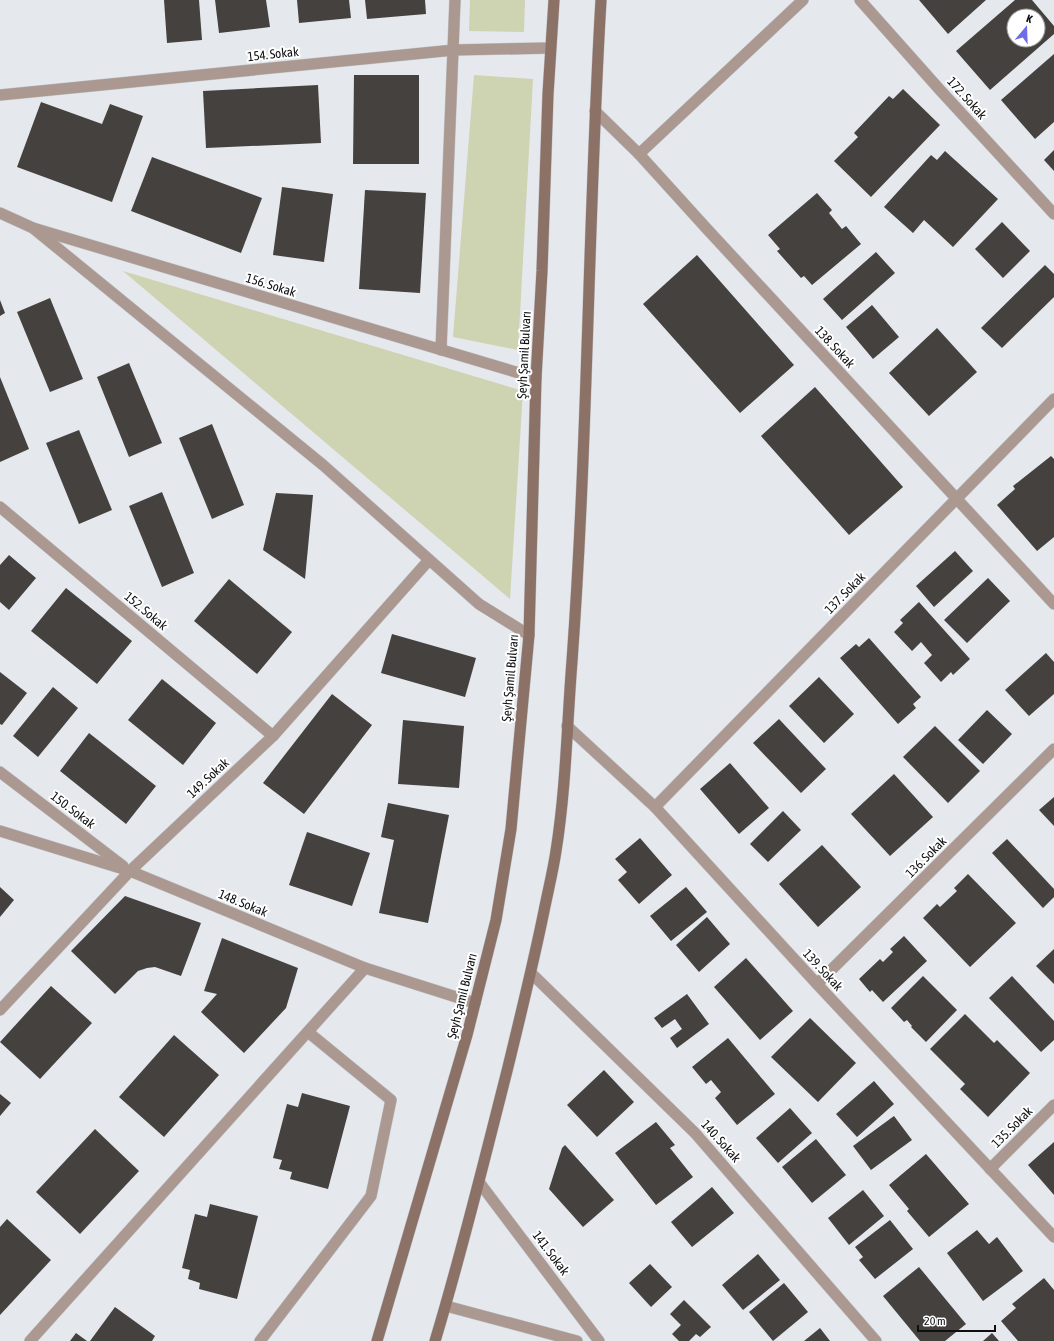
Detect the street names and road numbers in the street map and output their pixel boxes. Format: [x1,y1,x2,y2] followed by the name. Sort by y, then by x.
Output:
[247,44,300,64] street label: 154. Sokak
[944,74,990,122] street label: 172. Sokak
[244,270,298,300] street label: 156. Sokak
[514,311,534,399] street label: Şeyh Şamil Bulvarı
[812,323,858,371] street label: 138. Sokak
[822,569,868,617] street label: 137. Sokak
[121,589,171,633] street label: 152. Sokak
[499,634,521,722] street label: Şeyh Şamil Bulvarı
[184,755,232,801] street label: 149. Sokak
[48,789,98,832] street label: 150. Sokak
[902,833,950,881] street label: 136. Sokak
[216,886,270,920] street label: 148. Sokak
[800,946,846,994] street label: 139. Sokak
[444,952,480,1040] street label: Şeyh Şamil Bulvarı
[988,1103,1036,1151] street label: 135. Sokak
[698,1117,744,1165] street label: 140. Sokak
[530,1228,573,1278] street label: 141. Sokak

